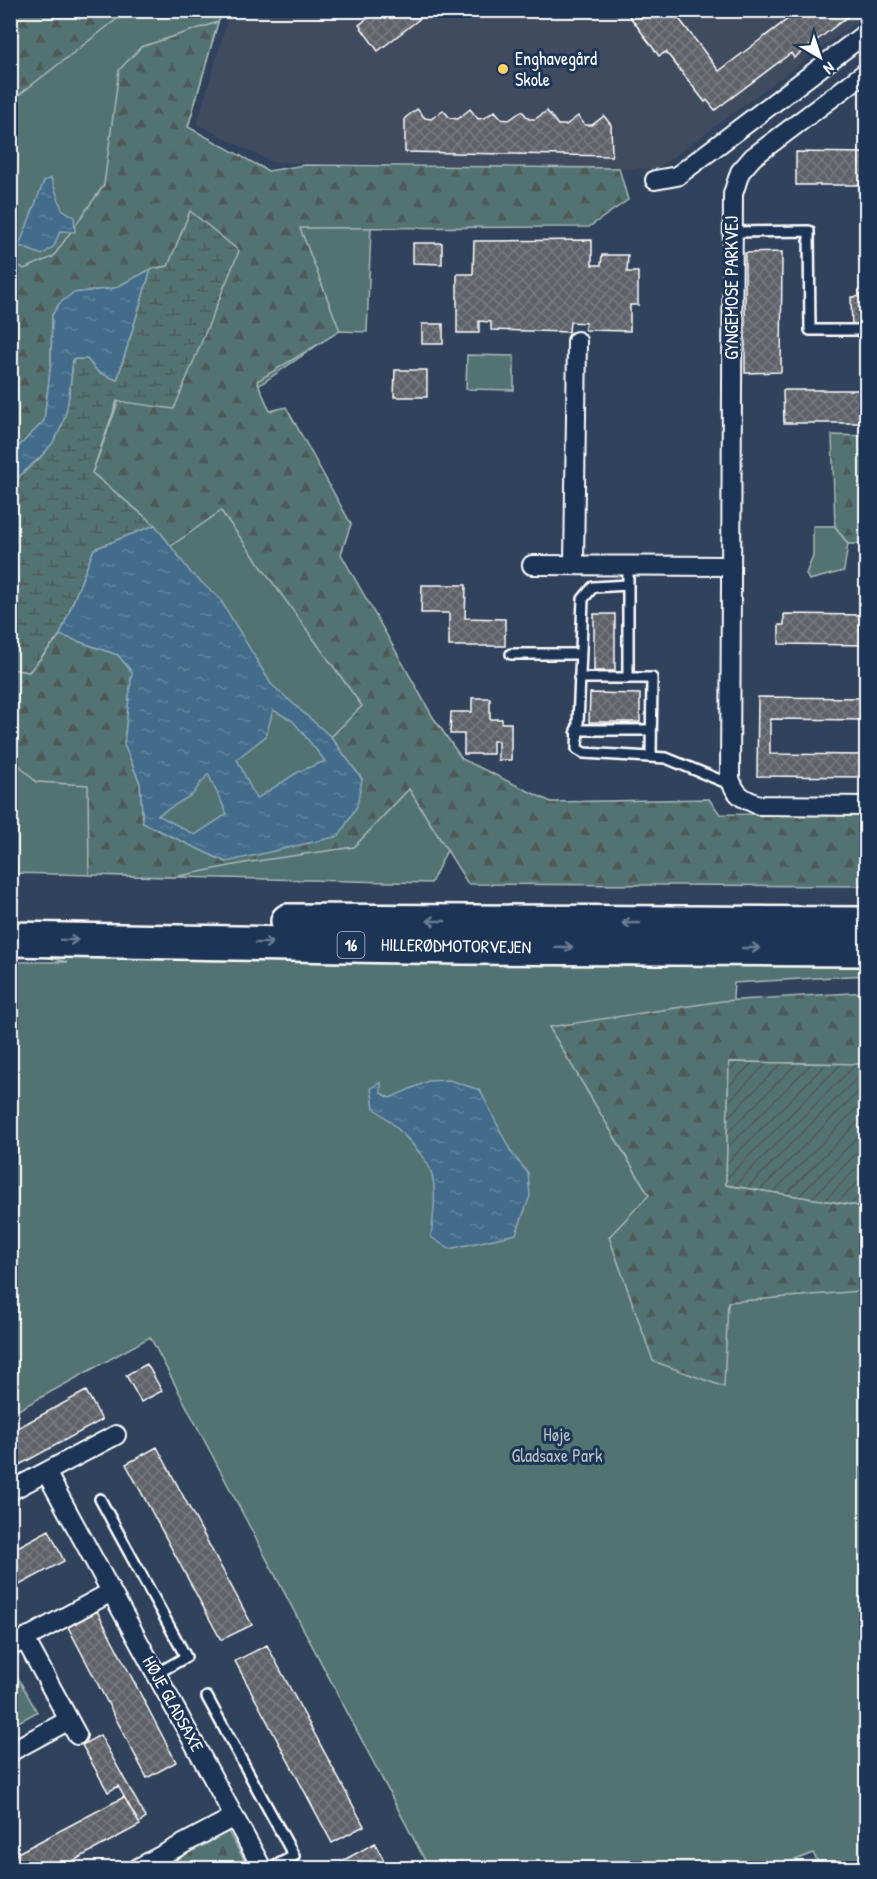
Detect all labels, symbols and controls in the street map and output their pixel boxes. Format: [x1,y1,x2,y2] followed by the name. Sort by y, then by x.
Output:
[790,27,850,87] north arrow
[515,46,597,92] place label: Enghavegård Skole
[819,57,840,80] text: N
[496,62,510,76] marker: Enghavegård Skole
[719,216,744,360] street label: GYNGEMOSE PARKVEJ
[427,915,447,927] one-way arrow
[622,917,642,929] one-way arrow
[338,932,364,958] road number: 16
[381,932,531,959] street label: HILLERØDMOTORVEJEN
[58,934,78,946] one-way arrow
[253,937,273,949] one-way arrow
[553,941,573,953] one-way arrow
[740,942,760,954] one-way arrow
[512,1422,603,1468] park label: Høje Gladsaxe Park
[137,1651,210,1756] street label: HØJE GLADSAXE

